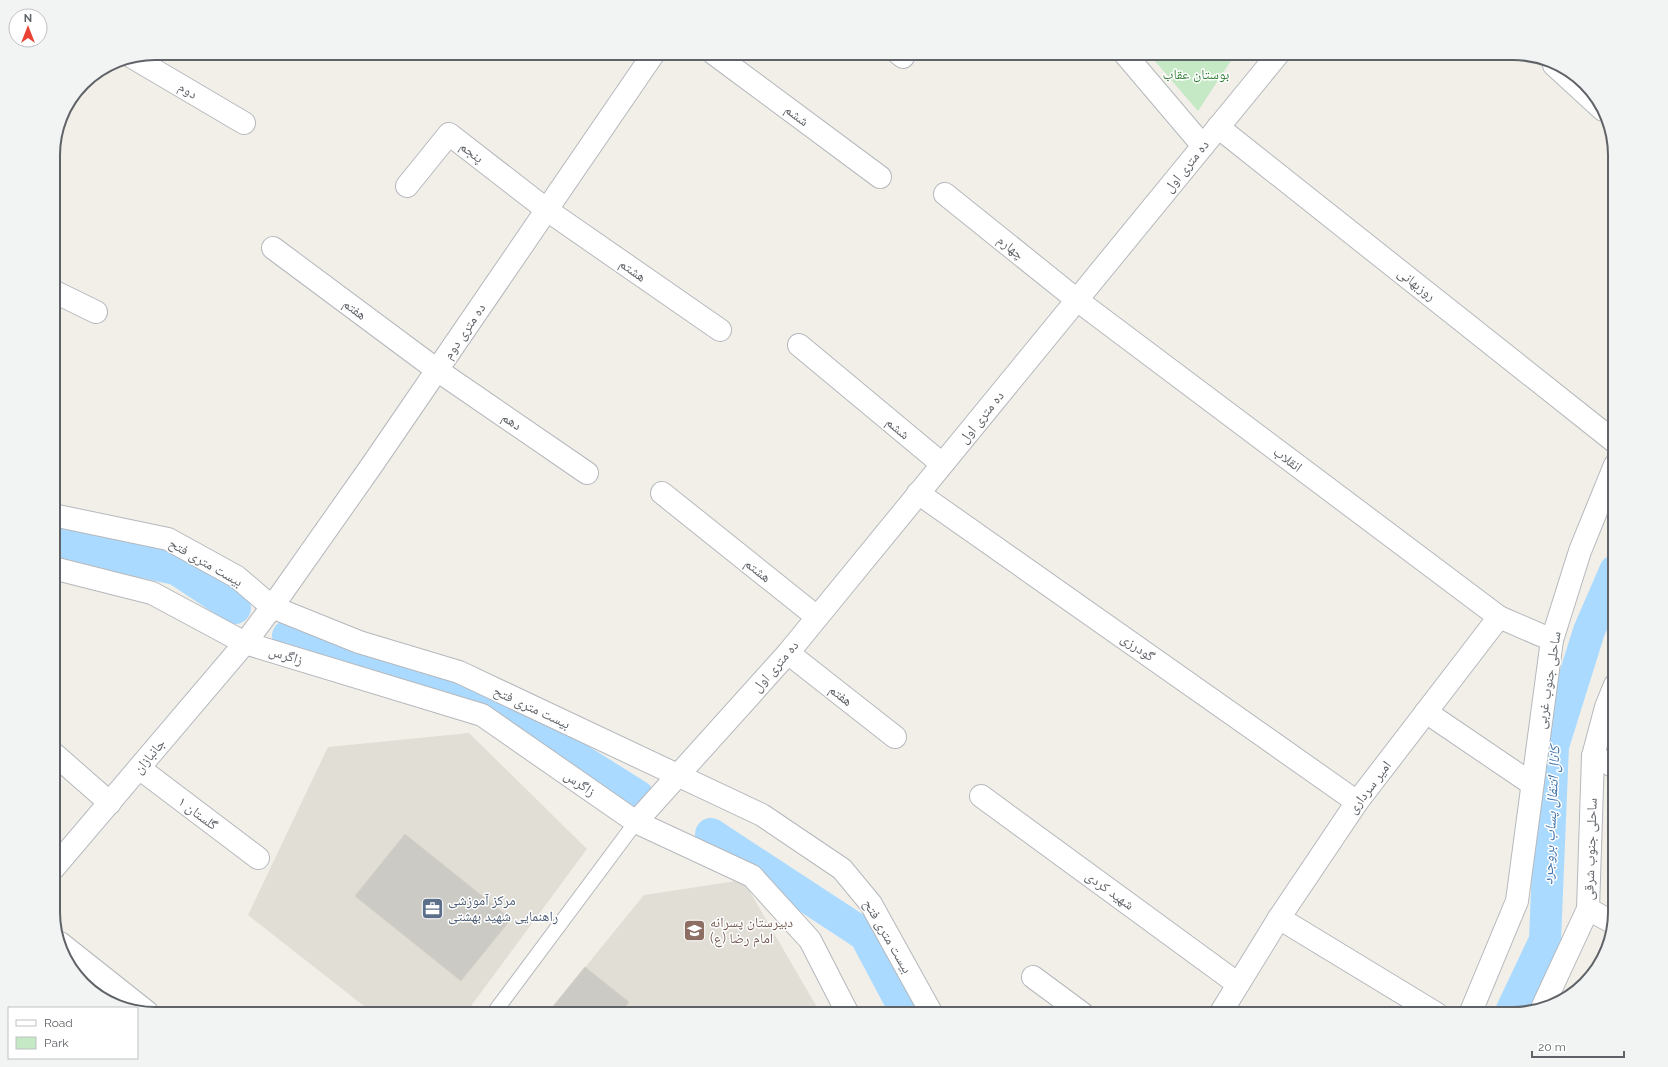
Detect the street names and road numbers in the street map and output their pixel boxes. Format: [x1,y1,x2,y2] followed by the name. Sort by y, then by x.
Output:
[175,78,201,104] street label: دوم
[781,101,812,131] street label: ششم
[1160,136,1213,196] street label: ده متری اول
[456,138,487,168] street label: پنجم
[993,231,1028,264] street label: چهارم
[615,255,649,286] street label: هشتم
[1394,264,1439,305] street label: روزبهانی
[339,295,370,324] street label: هفتم
[440,300,490,363] street label: ده متری دوم
[955,387,1008,447] street label: ده متری اول
[498,409,525,435] street label: دهم
[882,414,913,444] street label: ششم
[1270,443,1306,475] street label: انقلاب
[165,534,246,591] street label: بیست متری فتح
[740,555,774,587] street label: هشتم
[1117,630,1158,665] street label: گودرزی
[1532,630,1565,730] street label: ساحلی جنوب غربی
[748,637,802,696] street label: ده متری اول
[267,642,305,669] street label: زاگرس
[825,681,856,711] street label: هفتم
[490,682,573,734] street label: بیست متری فتح
[130,735,169,777] street label: جانبازان
[1344,757,1395,817] street label: امیر سرداری
[561,767,599,800] street label: زاگرس
[175,793,221,834] street label: گلستان ۱
[1580,797,1601,901] street label: ساحلی جنوب شرقی
[1082,867,1137,914] street label: شهید کردی
[859,896,916,977] street label: بیست متری فتح

